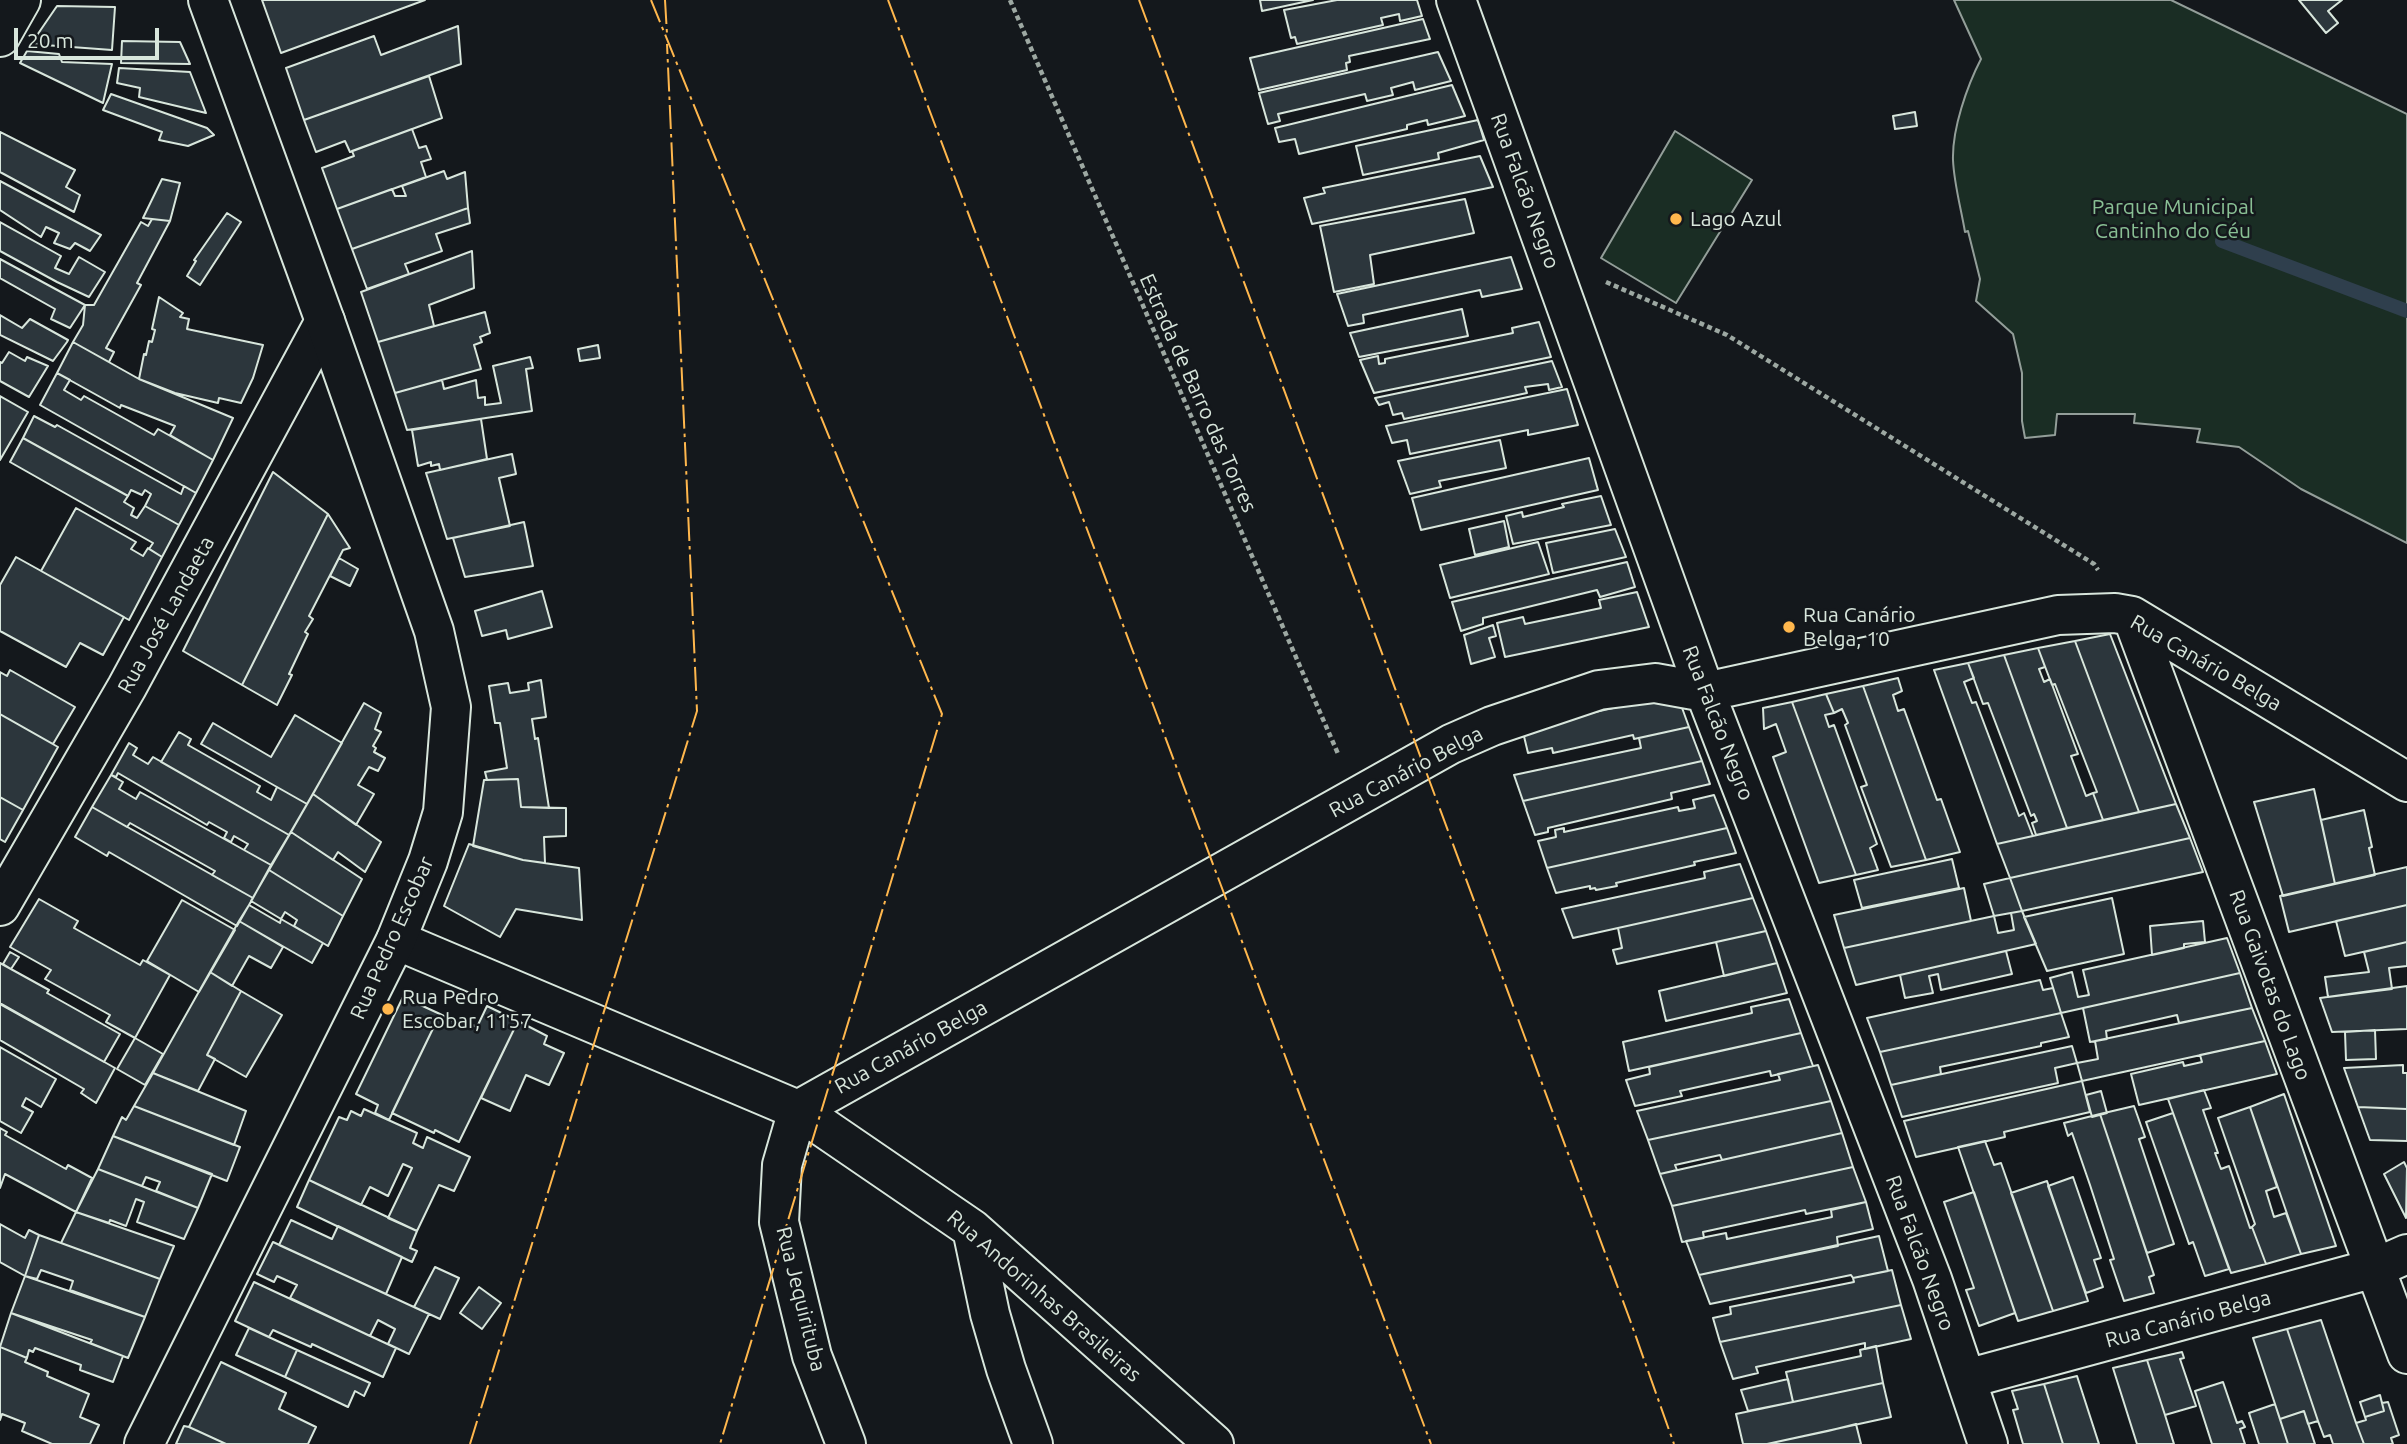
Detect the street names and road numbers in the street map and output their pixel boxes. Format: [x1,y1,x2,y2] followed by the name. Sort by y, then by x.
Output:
[1485,110,1565,272] street label: Rua Falcão Negro
[1134,270,1262,516] street label: Estrada de Barro das Torres
[112,532,220,698] street label: Rua José Landaeta
[2126,609,2286,717] street label: Rua Canário Belga
[1677,642,1759,804] street label: Rua Falcão Negro
[1325,721,1487,823] street label: Rua Canário Belga
[345,853,439,1023] street label: Rua Pedro Escobar
[2224,886,2316,1084] street label: Rua Gaivotas do Lago
[830,995,992,1099] street label: Rua Canário Belga
[1880,1172,1960,1334] street label: Rua Falcão Negro
[942,1205,1146,1387] street label: Rua Andorinhas Brasileiras
[771,1224,831,1374] street label: Rua Jequirituba
[2102,1285,2274,1353] street label: Rua Canário Belga

